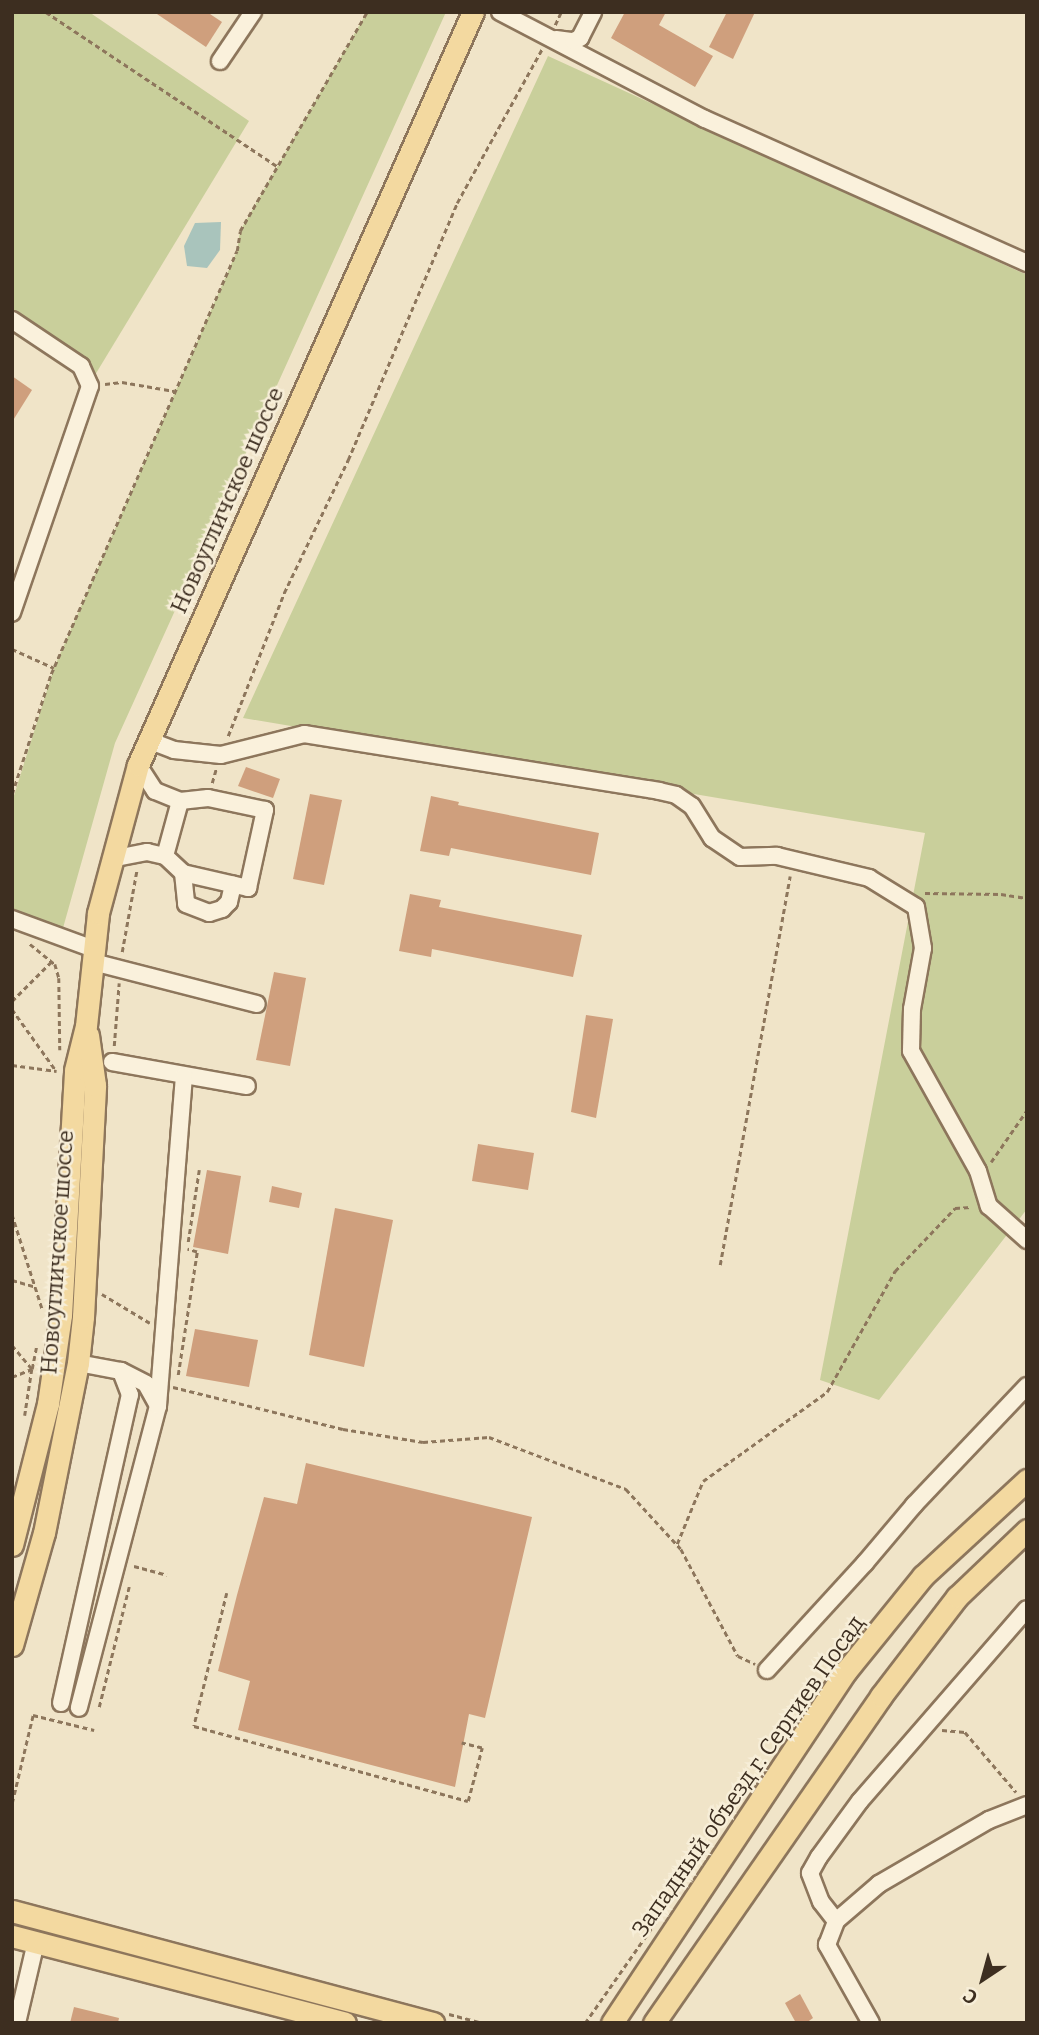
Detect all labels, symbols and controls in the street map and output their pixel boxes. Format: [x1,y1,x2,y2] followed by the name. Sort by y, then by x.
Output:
[165,383,289,617] street label: Новоугличское шоссе
[35,1129,79,1375] street label: Новоугличское шоссе
[626,1610,870,1942] street label: Западный объезд г. Сергиев Посад
[948,1944,1018,2014] north arrow
[959,1984,982,2009] text: С

